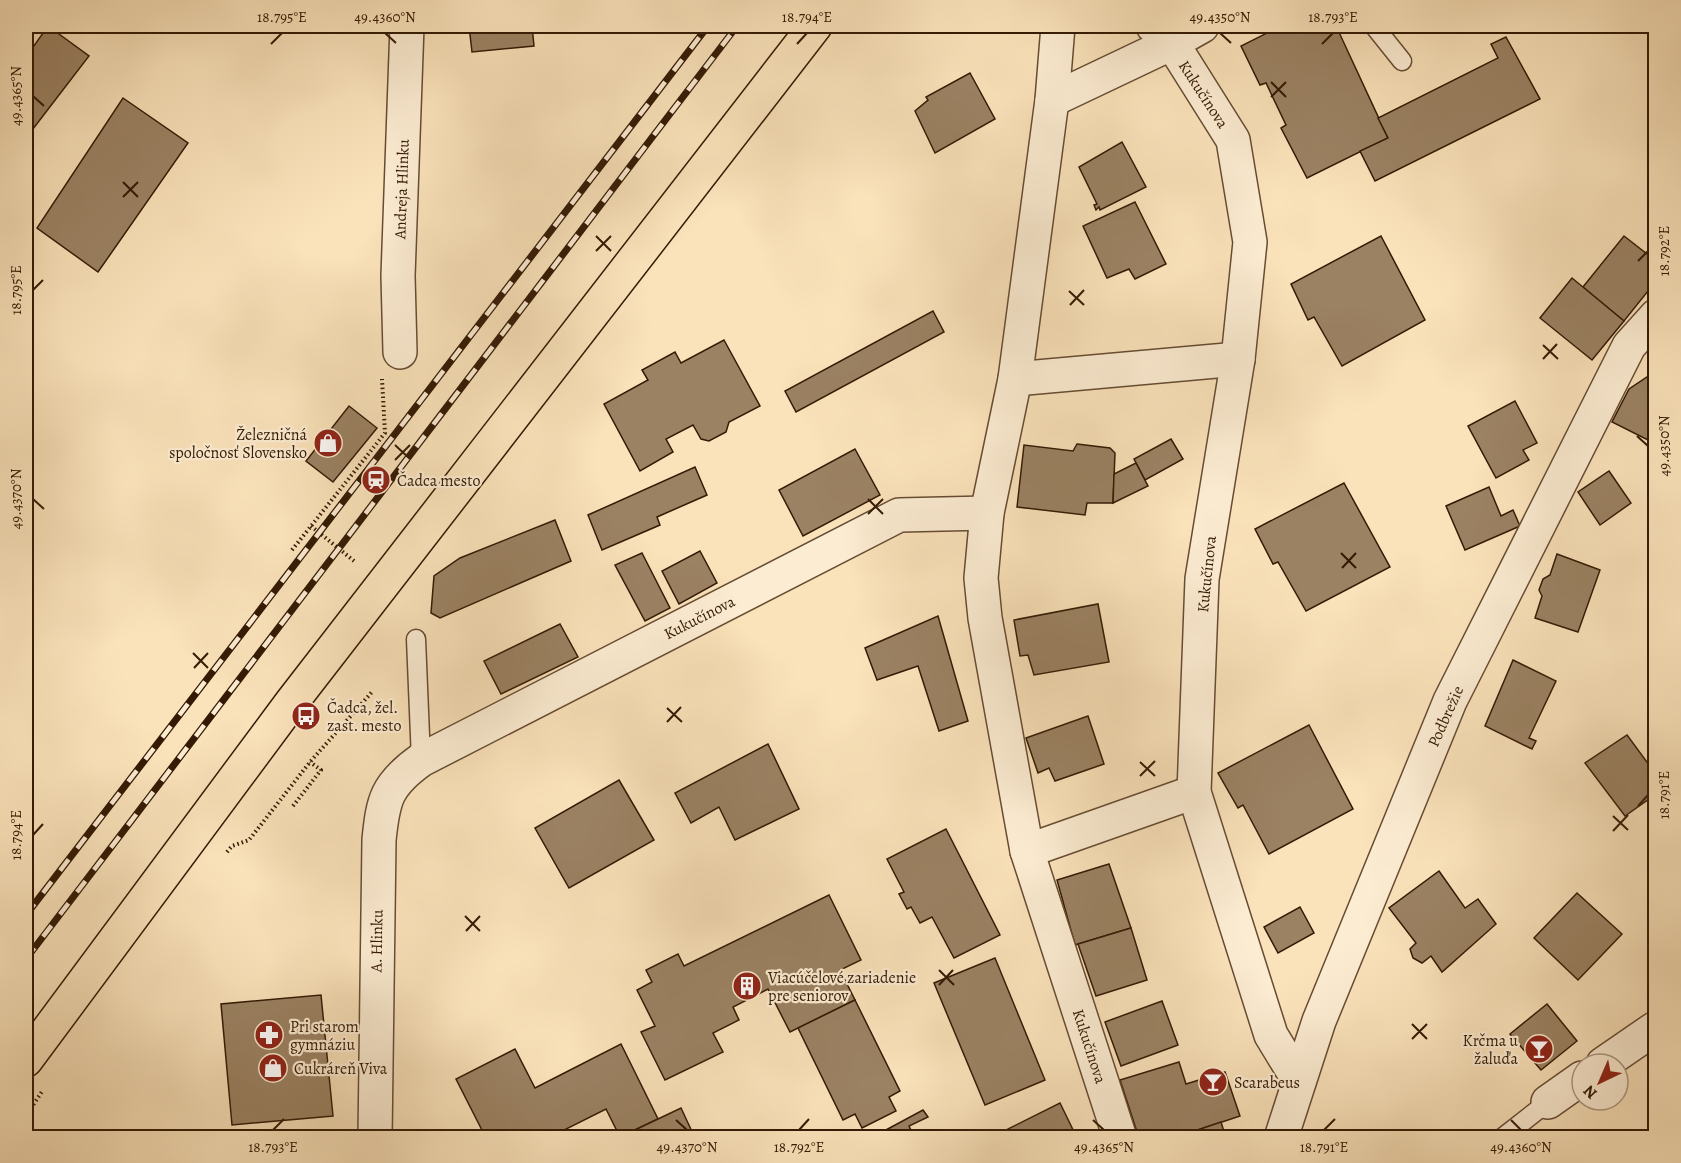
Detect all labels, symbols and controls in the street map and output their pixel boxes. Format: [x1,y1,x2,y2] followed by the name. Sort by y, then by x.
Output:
[257,7,307,27] text: 18.795°E
[354,7,416,27] text: 49.4360°N
[782,7,832,27] text: 18.794°E
[1190,7,1251,27] text: 49.4350°N
[1308,7,1358,27] text: 18.793°E
[1173,56,1234,133] street label: Kukučínova
[6,66,26,126] text: 49.4365°N
[389,138,415,240] street label: Andreja Hlinku
[1654,226,1674,276] text: 18.792°E
[6,265,26,315] text: 18.795°E
[1654,415,1674,477] text: 49.4350°N
[169,424,308,464] place label: Železničná spoločnosť Slovensko
[312,427,344,459] shop icon: Železničná spoločnosť Slovensko
[360,464,392,496] station icon: Čadca mesto
[6,468,26,529] text: 49.4370°N
[397,470,481,492] place label: Čadca mesto
[1192,534,1222,614] street label: Kukučínova
[660,590,739,645] street label: Kukučínova
[1423,682,1469,751] street label: Podbrežie
[327,697,401,737] place label: Čadca, žel. zast. mesto
[290,700,322,732] bus stop icon: Čadca, žel. zast. mesto
[1654,771,1674,819] text: 18.791°E
[6,810,26,860] text: 18.794°E
[365,909,389,974] street label: A. Hlinku
[767,967,916,1007] place label: Viacúčelové zariadenie pre seniorov
[731,970,763,1002] building icon: Viacúčelové zariadenie pre seniorov
[1067,1006,1112,1087] street label: Kukučínova
[290,1016,359,1056] place label: Pri starom gymnáziu
[253,1019,285,1051] pharmacy icon: Pri starom gymnáziu
[1463,1030,1519,1070] place label: Krčma u žaluďa
[1523,1033,1555,1065] bar icon: Krčma u žaluďa
[257,1052,289,1084] shop icon: Cukráreň Viva
[1570,1052,1630,1112] north arrow
[294,1058,388,1080] place label: Cukráreň Viva
[1197,1066,1229,1098] bar icon: Scarabeus
[1234,1072,1300,1094] place label: Scarabeus
[1578,1080,1602,1104] text: N
[248,1137,298,1157] text: 18.793°E
[657,1137,718,1157] text: 49.4370°N
[774,1137,824,1157] text: 18.792°E
[1074,1137,1134,1157] text: 49.4365°N
[1300,1137,1348,1157] text: 18.791°E
[1490,1137,1552,1157] text: 49.4360°N

